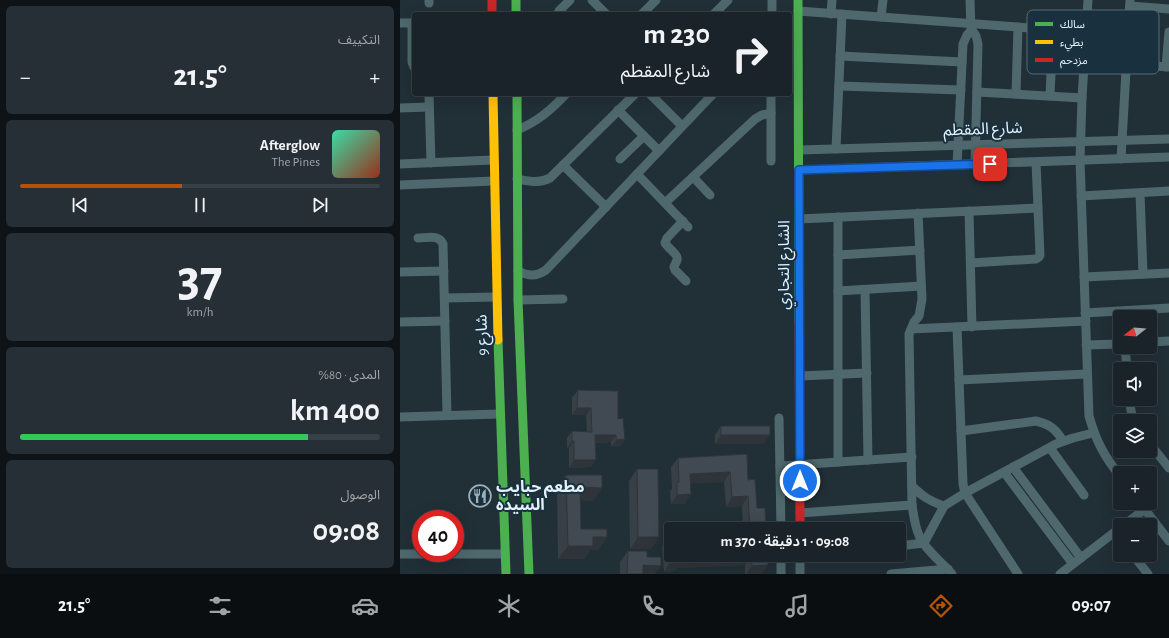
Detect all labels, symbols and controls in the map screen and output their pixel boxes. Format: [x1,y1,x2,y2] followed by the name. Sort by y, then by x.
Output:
[1027,10,1159,74] legend
[1060,19,1085,30] text: سالك
[643,21,710,49] text: 230 m
[724,28,776,80] icon: right
[338,34,380,47] text: التكييف
[1060,37,1083,52] text: بطيء
[1060,55,1088,69] text: مزدحم
[173,61,227,91] text: 21.5°
[621,63,710,81] text: شارع المقطم
[20,66,31,88] text: −
[369,66,380,88] text: +
[943,120,1023,142] street label: شارع المقطم
[260,138,320,153] text: Afterglow
[973,147,1007,181] pin
[979,153,1001,175] icon: arrive
[271,156,320,169] text: The Pines
[69,194,91,216] icon: previous
[189,194,211,216] icon: pause
[309,194,331,216] icon: next
[776,220,796,310] street label: الشارع التجاري
[178,253,222,305] text: 37
[187,306,213,319] text: km/h
[1113,310,1157,354] north arrow
[1113,310,1157,562] map controls
[473,314,495,356] street label: شارع 9
[1113,362,1157,406] button: sound
[318,369,380,382] text: المدى · 80%
[290,396,380,426] text: 400 km
[1113,414,1157,458] button: layers
[779,460,821,502] position arrow
[1113,466,1157,510] button: +
[496,479,585,514] place label: مطعم حبايب السيده
[467,483,493,509] restaurant icon: مطعم حبايب السيده
[340,489,380,502] text: الوصول
[412,510,464,562] speed limit sign: 40
[313,516,380,546] text: 09:08
[1113,518,1157,562] button: −
[721,534,849,549] text: 09:08 · 1 دقيقة · 370 m
[206,592,234,620] icon: filters
[351,592,379,620] icon: car
[495,592,523,620] icon: climate
[639,592,667,620] icon: phone
[783,592,811,620] icon: music
[927,592,955,620] icon: directions
[58,597,90,615] text: 21.5°
[1072,597,1111,615] text: 09:07

